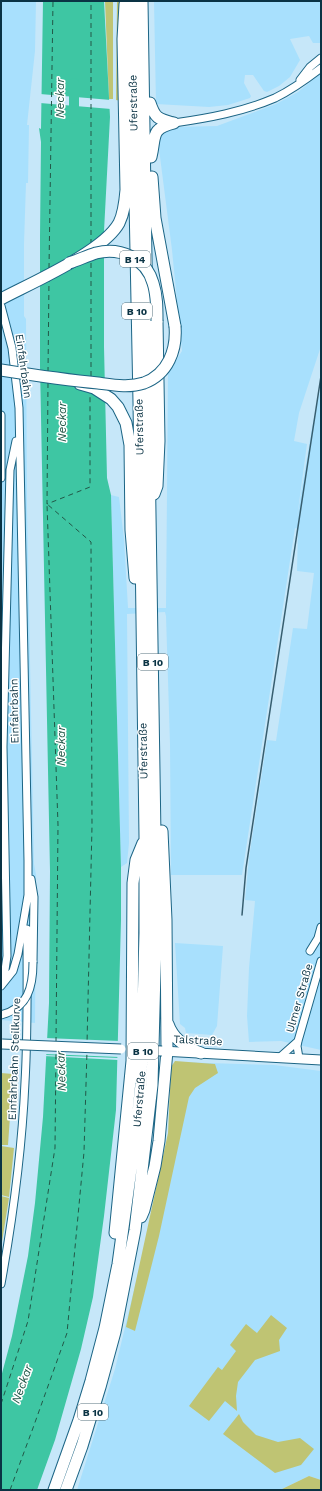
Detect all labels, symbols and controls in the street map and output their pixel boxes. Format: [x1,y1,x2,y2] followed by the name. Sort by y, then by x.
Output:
[127,75,140,131] street label: Uferstraße
[53,77,67,118] water label: Neckar
[120,251,150,267] road number: B 14
[122,303,152,319] road number: B 10
[13,333,34,399] street label: Einfahrbahn
[133,399,146,455] street label: Uferstraße
[55,401,69,442] water label: Neckar
[138,654,168,670] road number: B 10
[7,678,22,744] street label: Einfahrbahn
[137,723,150,779] street label: Uferstraße
[54,725,68,766] water label: Neckar
[283,962,316,1034] street label: Ulmer Straße
[6,998,23,1120] street label: Einfahrbahn Steilkurve
[173,1033,223,1048] street label: Talstraße
[128,1043,158,1059] road number: B 10
[53,1049,69,1091] water label: Neckar
[131,1070,148,1128] street label: Uferstraße
[9,1362,36,1405] water label: Neckar
[78,1404,108,1420] road number: B 10

